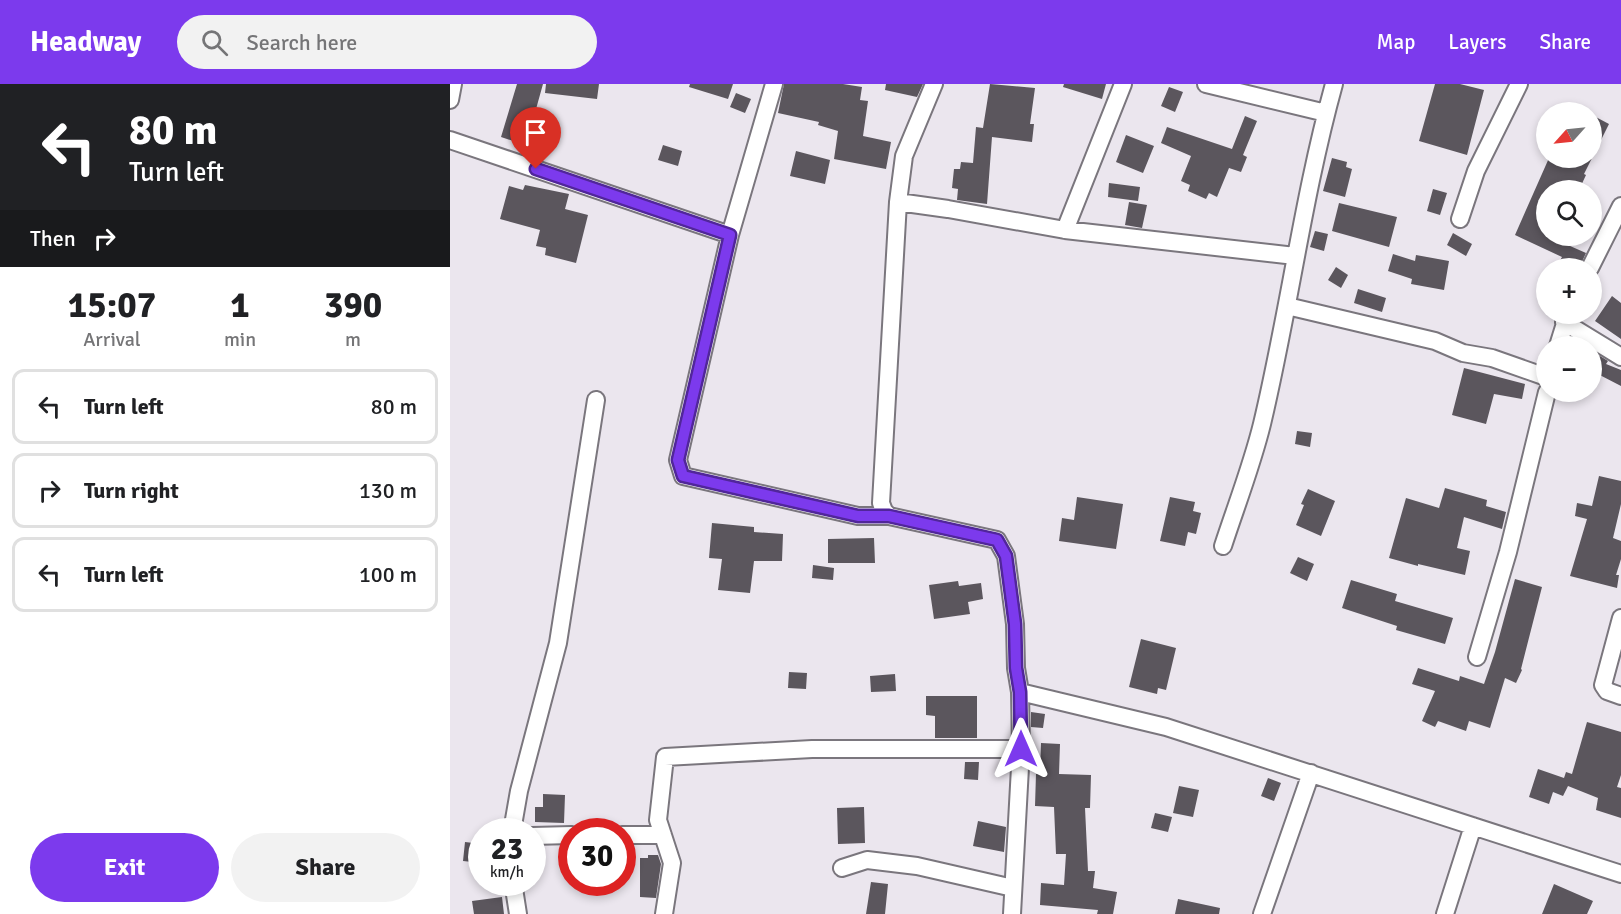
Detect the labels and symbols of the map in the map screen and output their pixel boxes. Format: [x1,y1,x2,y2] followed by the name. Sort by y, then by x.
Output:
[1536,102,1602,168] north arrow
[510,107,561,169] pin
[989,717,1053,781] position arrow
[558,818,636,896] speed limit sign: 30

